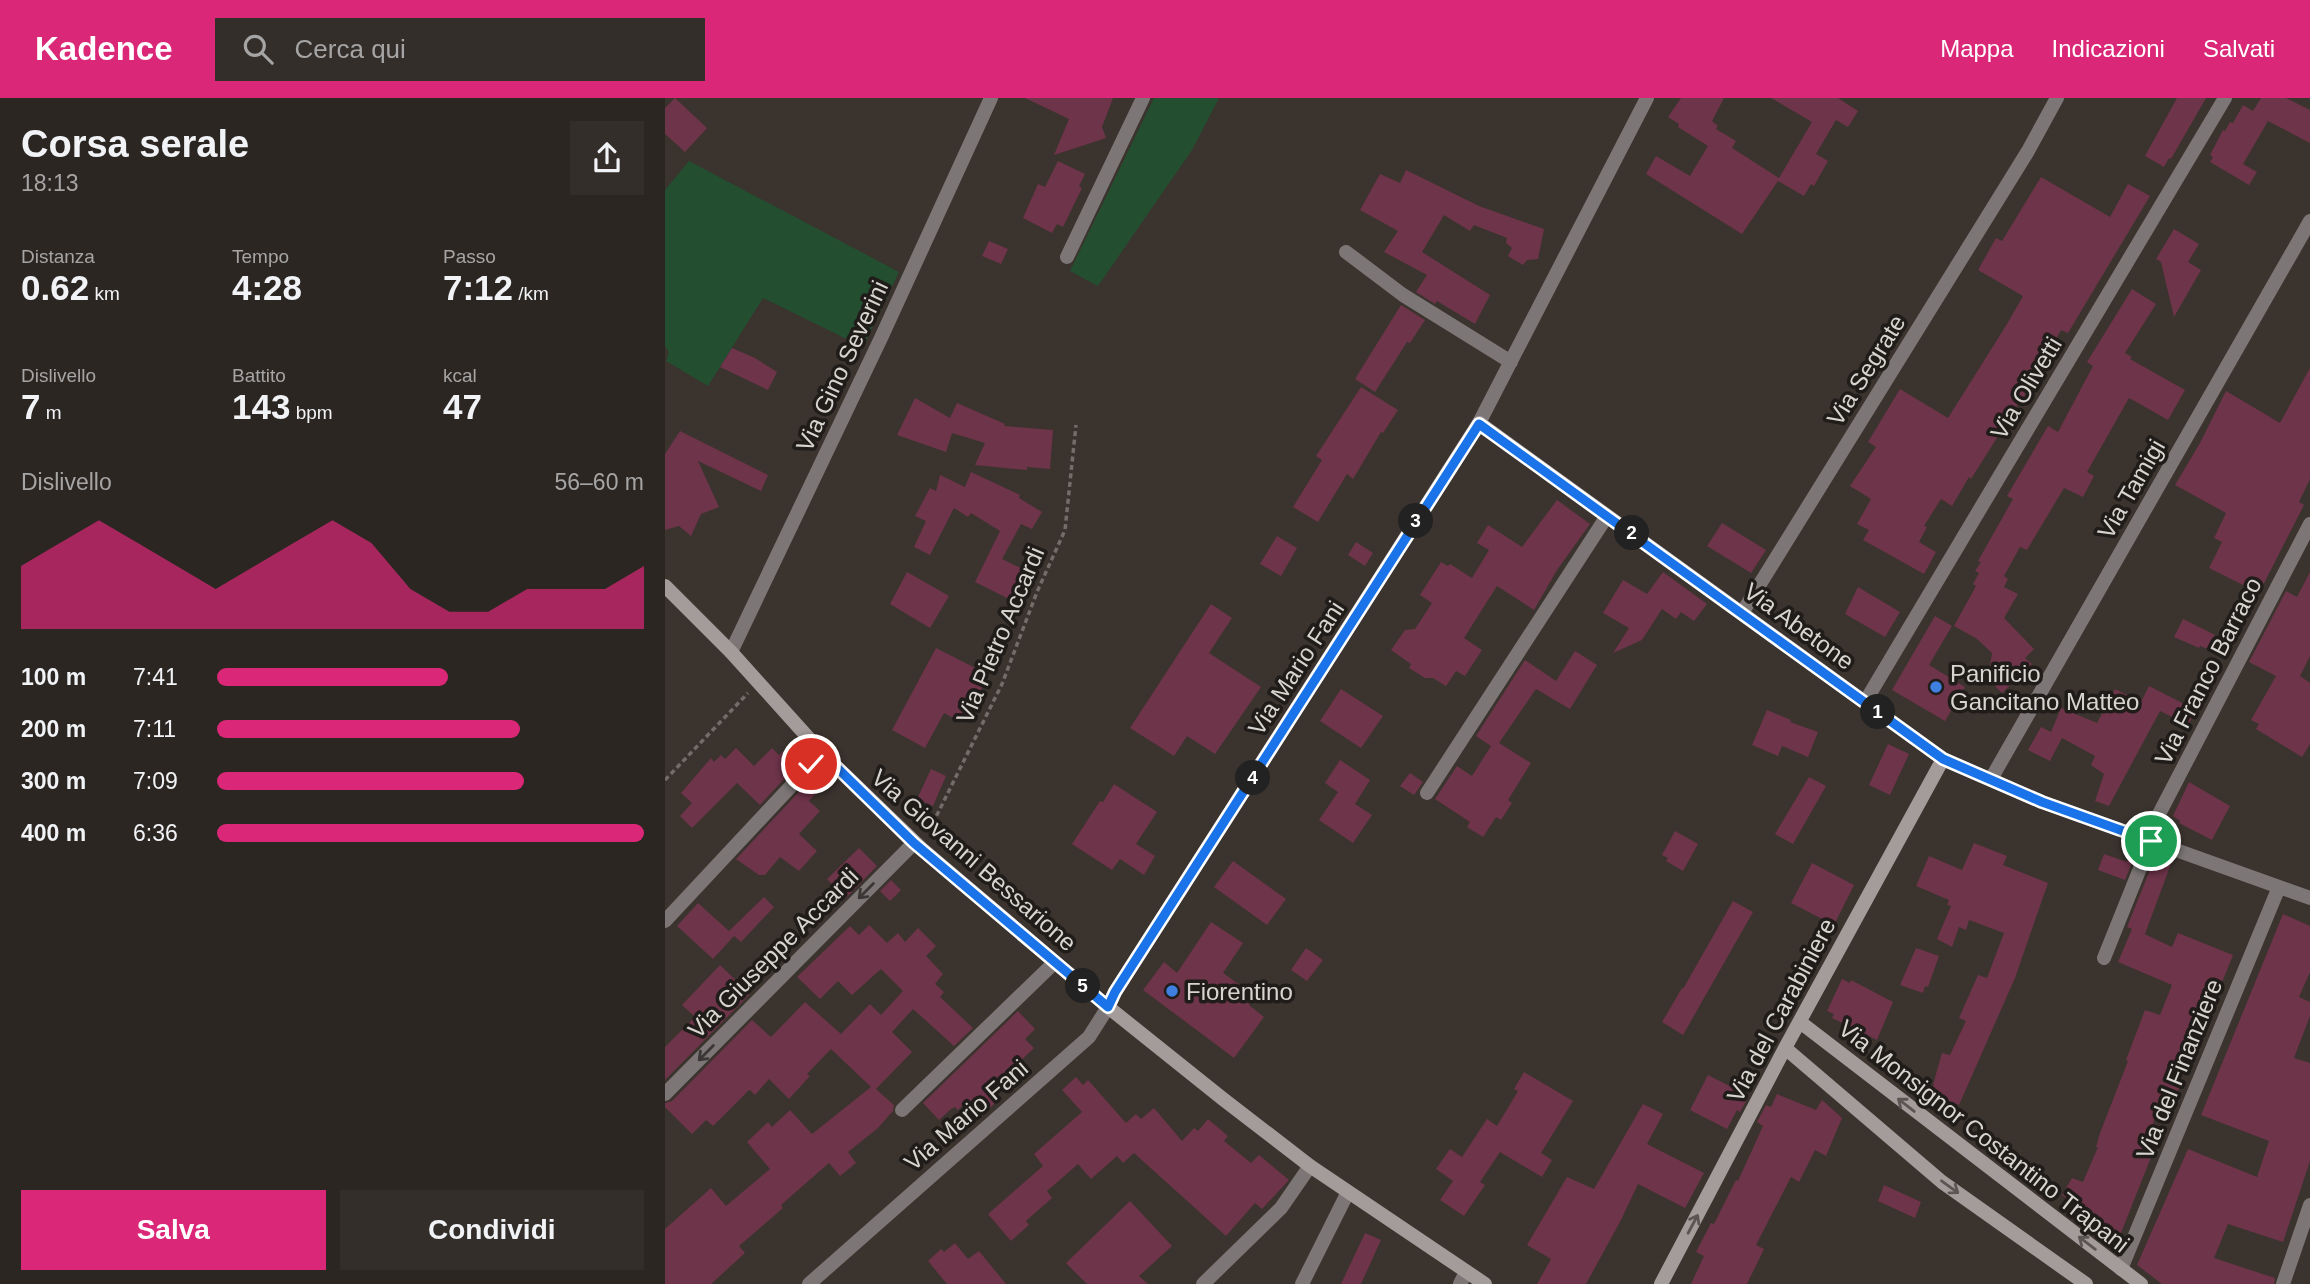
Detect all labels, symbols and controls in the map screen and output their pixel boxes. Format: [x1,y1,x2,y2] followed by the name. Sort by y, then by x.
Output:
[215,18,705,81] search box
[35,30,173,67] text: Kadence
[239,30,277,68] icon: search
[295,34,406,64] text: Cerca qui
[1940,35,2014,62] text: Mappa
[2052,35,2165,62] text: Indicazioni
[2203,35,2275,62] text: Salvati
[570,121,644,195] button: share
[21,123,249,165] text: Corsa serale
[21,170,79,196] text: 18:13
[21,246,95,267] text: Distanza
[232,246,289,267] text: Tempo
[443,246,496,267] text: Passo
[21,268,89,307] text: 0.62
[232,268,302,307] text: 4:28
[443,268,513,307] text: 7:12
[791,276,893,456] street label: Via Gino Severini
[89,283,120,304] text: km
[513,283,549,304] text: /km
[1821,310,1911,430] street label: Via Segrate
[1985,332,2067,444] street label: Via Olivetti
[21,365,96,386] text: Dislivello
[232,365,286,386] text: Battito
[443,365,477,386] text: kcal
[21,387,40,426] text: 7
[232,387,290,426] text: 143
[443,387,482,426] text: 47
[40,402,62,423] text: m
[290,402,333,423] text: bpm
[2092,435,2170,543] street label: Via Tamigi
[21,469,112,495] text: Dislivello
[554,469,644,495] text: 56–60 m
[1399,504,1433,538] pin: 3
[1410,510,1421,531] text: 3
[1615,516,1649,550] pin: 2
[1626,522,1637,543] text: 2
[951,543,1049,727] street label: Via Pietro Accardi
[2149,573,2267,769] street label: Via Franco Barraco
[1739,577,1859,675] street label: Via Abetone
[1243,596,1349,740] street label: Via Mario Fani
[1950,660,2139,715] place label: Panificio Gancitano Matteo
[21,664,86,690] text: 100 m
[133,664,178,690] text: 7:41
[1928,679,1944,695] marker: Panificio Gancitano Matteo
[1861,694,1895,730] pin: 1
[1872,701,1883,722] text: 1
[21,716,86,742] text: 200 m
[133,716,176,742] text: 7:11
[781,734,841,794] pin
[792,745,830,783] icon: check
[1235,760,1271,796] pin: 4
[866,764,1082,956] street label: Via Giovanni Bessarione
[1247,767,1258,788] text: 4
[21,768,86,794] text: 300 m
[133,768,178,794] text: 7:09
[2121,811,2181,871] pin
[21,820,86,846] text: 400 m
[133,820,178,846] text: 6:36
[2132,822,2170,860] icon: arrive
[682,862,864,1044] street label: Via Giuseppe Accardi
[858,883,875,900] one-way arrow
[1721,914,1841,1106] street label: Via del Carabiniere
[1065,968,1101,1004] pin: 5
[1077,975,1088,996] text: 5
[2131,975,2227,1163] street label: Via del Finanziere
[1186,978,1293,1005] place label: Fiorentino
[1164,983,1180,999] marker: Fiorentino
[1833,1014,2135,1258] street label: Via Monsignor Costantino Trapani
[698,1044,715,1061] one-way arrow
[899,1054,1033,1176] street label: Via Mario Fani
[1898,1097,1916,1112] one-way arrow
[1940,1180,1959,1195] one-way arrow
[21,1190,326,1270] button: Salva
[340,1190,644,1270] button: Condividi
[1686,1214,1700,1234] one-way arrow
[2077,1236,2096,1251] one-way arrow

